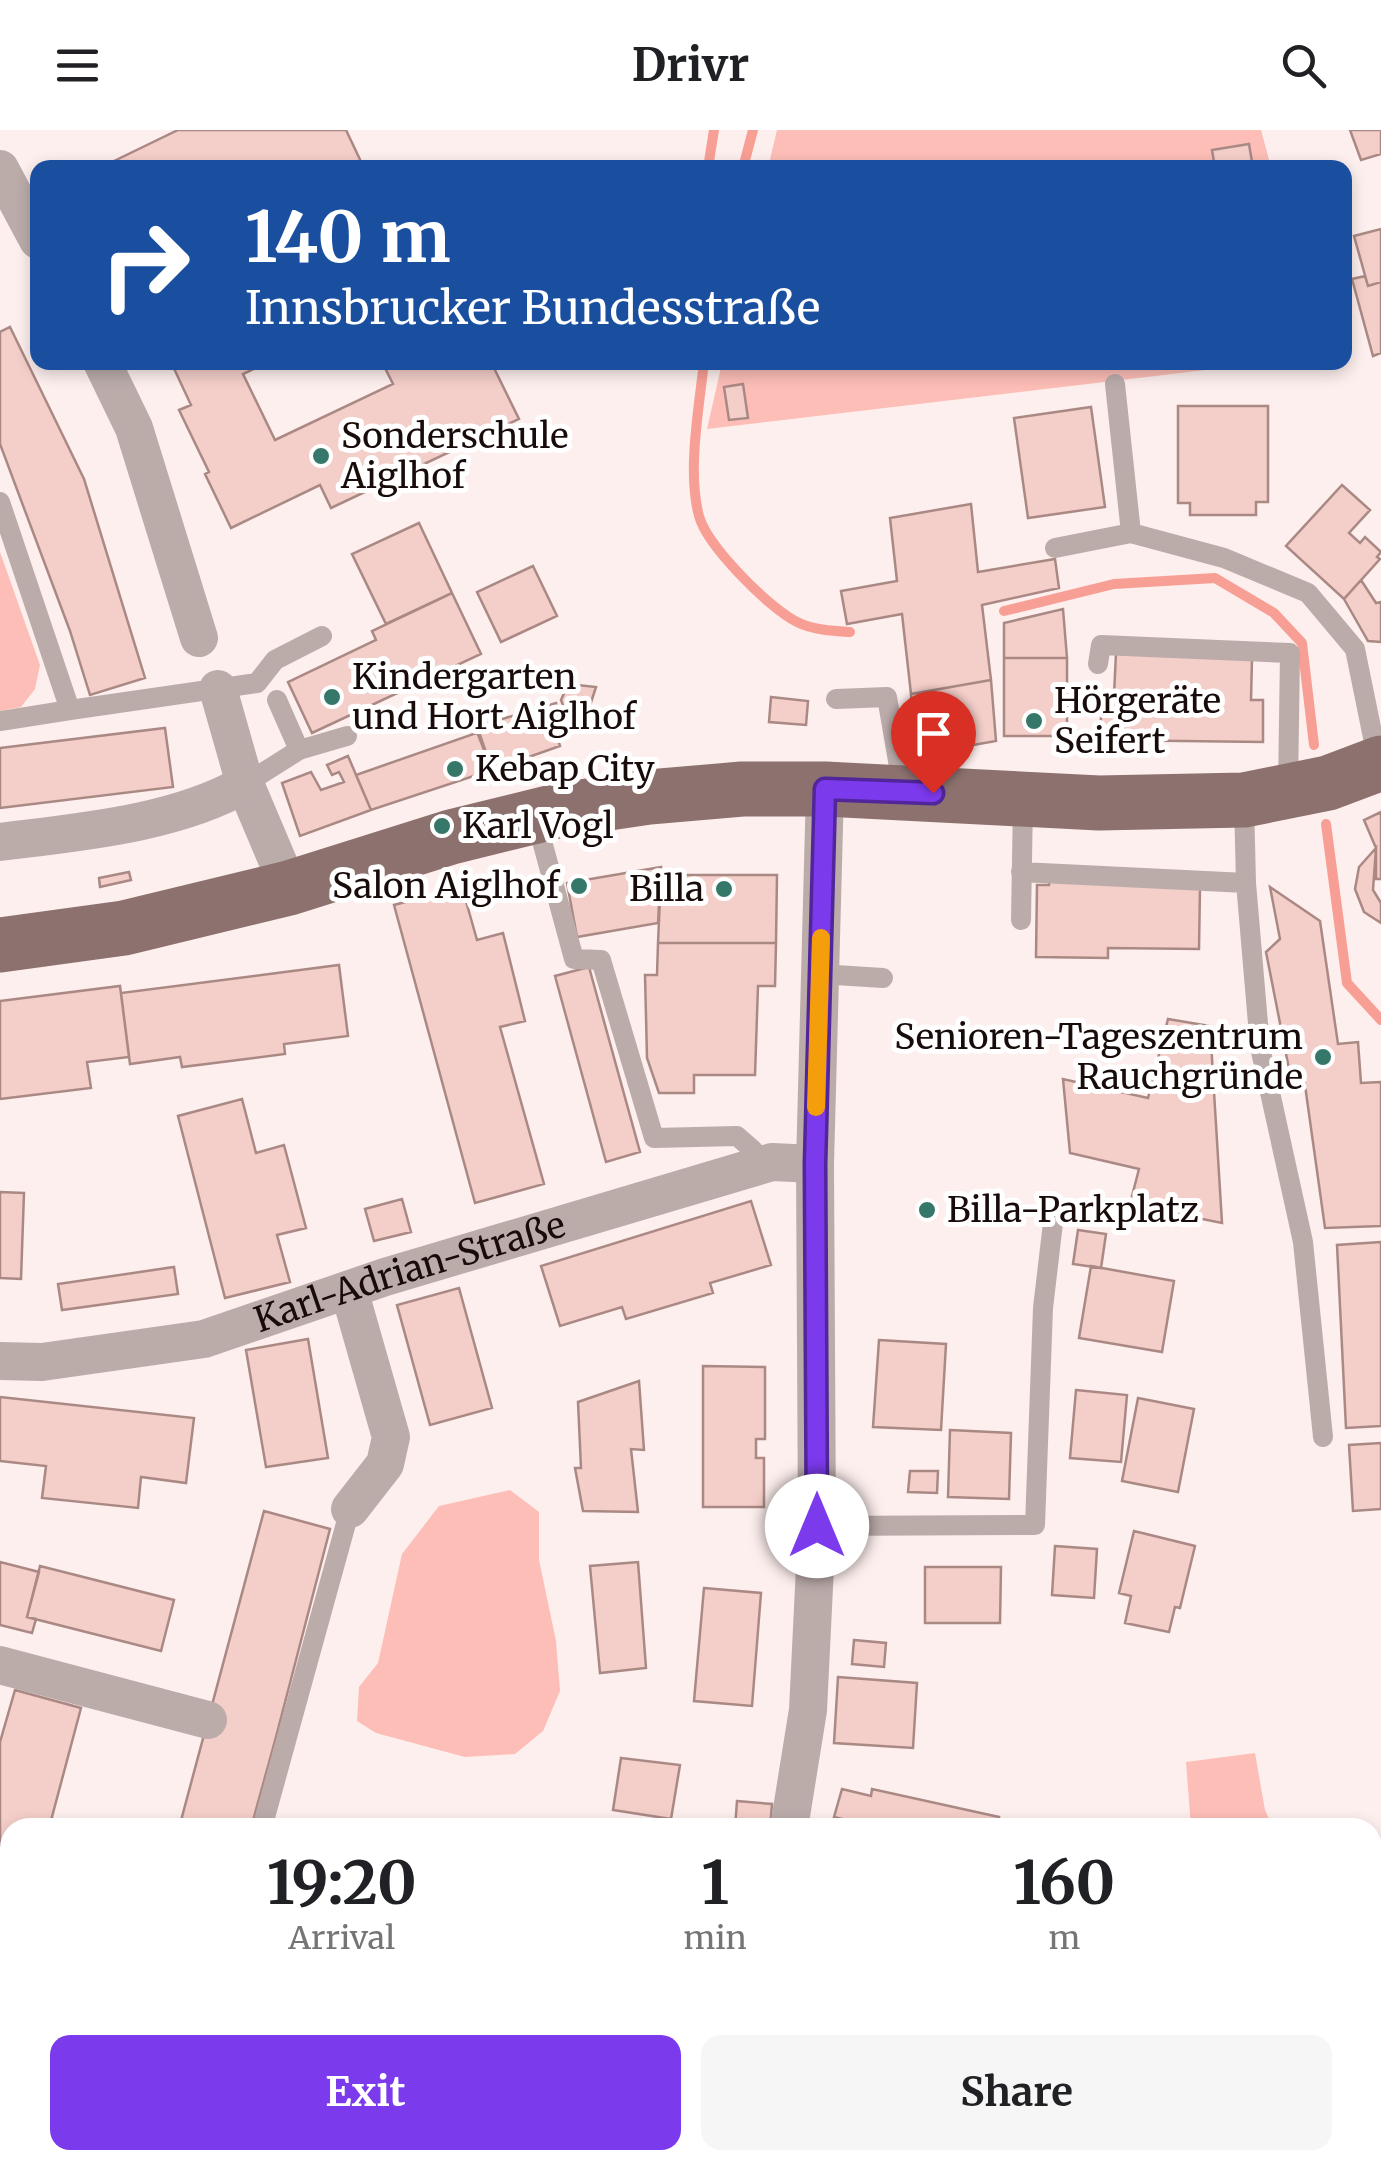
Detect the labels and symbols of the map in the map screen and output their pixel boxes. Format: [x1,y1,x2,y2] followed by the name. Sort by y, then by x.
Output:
[340,414,568,498] place label: Sonderschule Aiglhof
[310,445,332,467] marker: Sonderschule Aiglhof
[352,655,638,739] place label: Kindergarten und Hort Aiglhof
[1054,679,1221,763] place label: Hörgeräte Seifert
[321,686,343,708] marker: Kindergarten und Hort Aiglhof
[891,691,976,794] pin
[1023,710,1045,732] marker: Hörgeräte Seifert
[475,747,655,791] place label: Kebap City
[444,758,466,780] marker: Kebap City
[462,804,614,848] place label: Karl Vogl
[431,815,453,837] marker: Karl Vogl
[332,864,561,908] place label: Salon Aiglhof
[629,867,704,911] place label: Billa
[568,875,590,897] marker: Salon Aiglhof
[713,878,735,900] marker: Billa
[894,1015,1303,1099] place label: Senioren-Tageszentrum Rauchgründe
[1312,1046,1334,1068] marker: Senioren-Tageszentrum Rauchgründe
[947,1188,1199,1232] place label: Billa-Parkplatz
[916,1199,938,1221] marker: Billa-Parkplatz
[248,1203,570,1342] street label: Karl-Adrian-Straße
[765,1474,869,1578] position arrow

